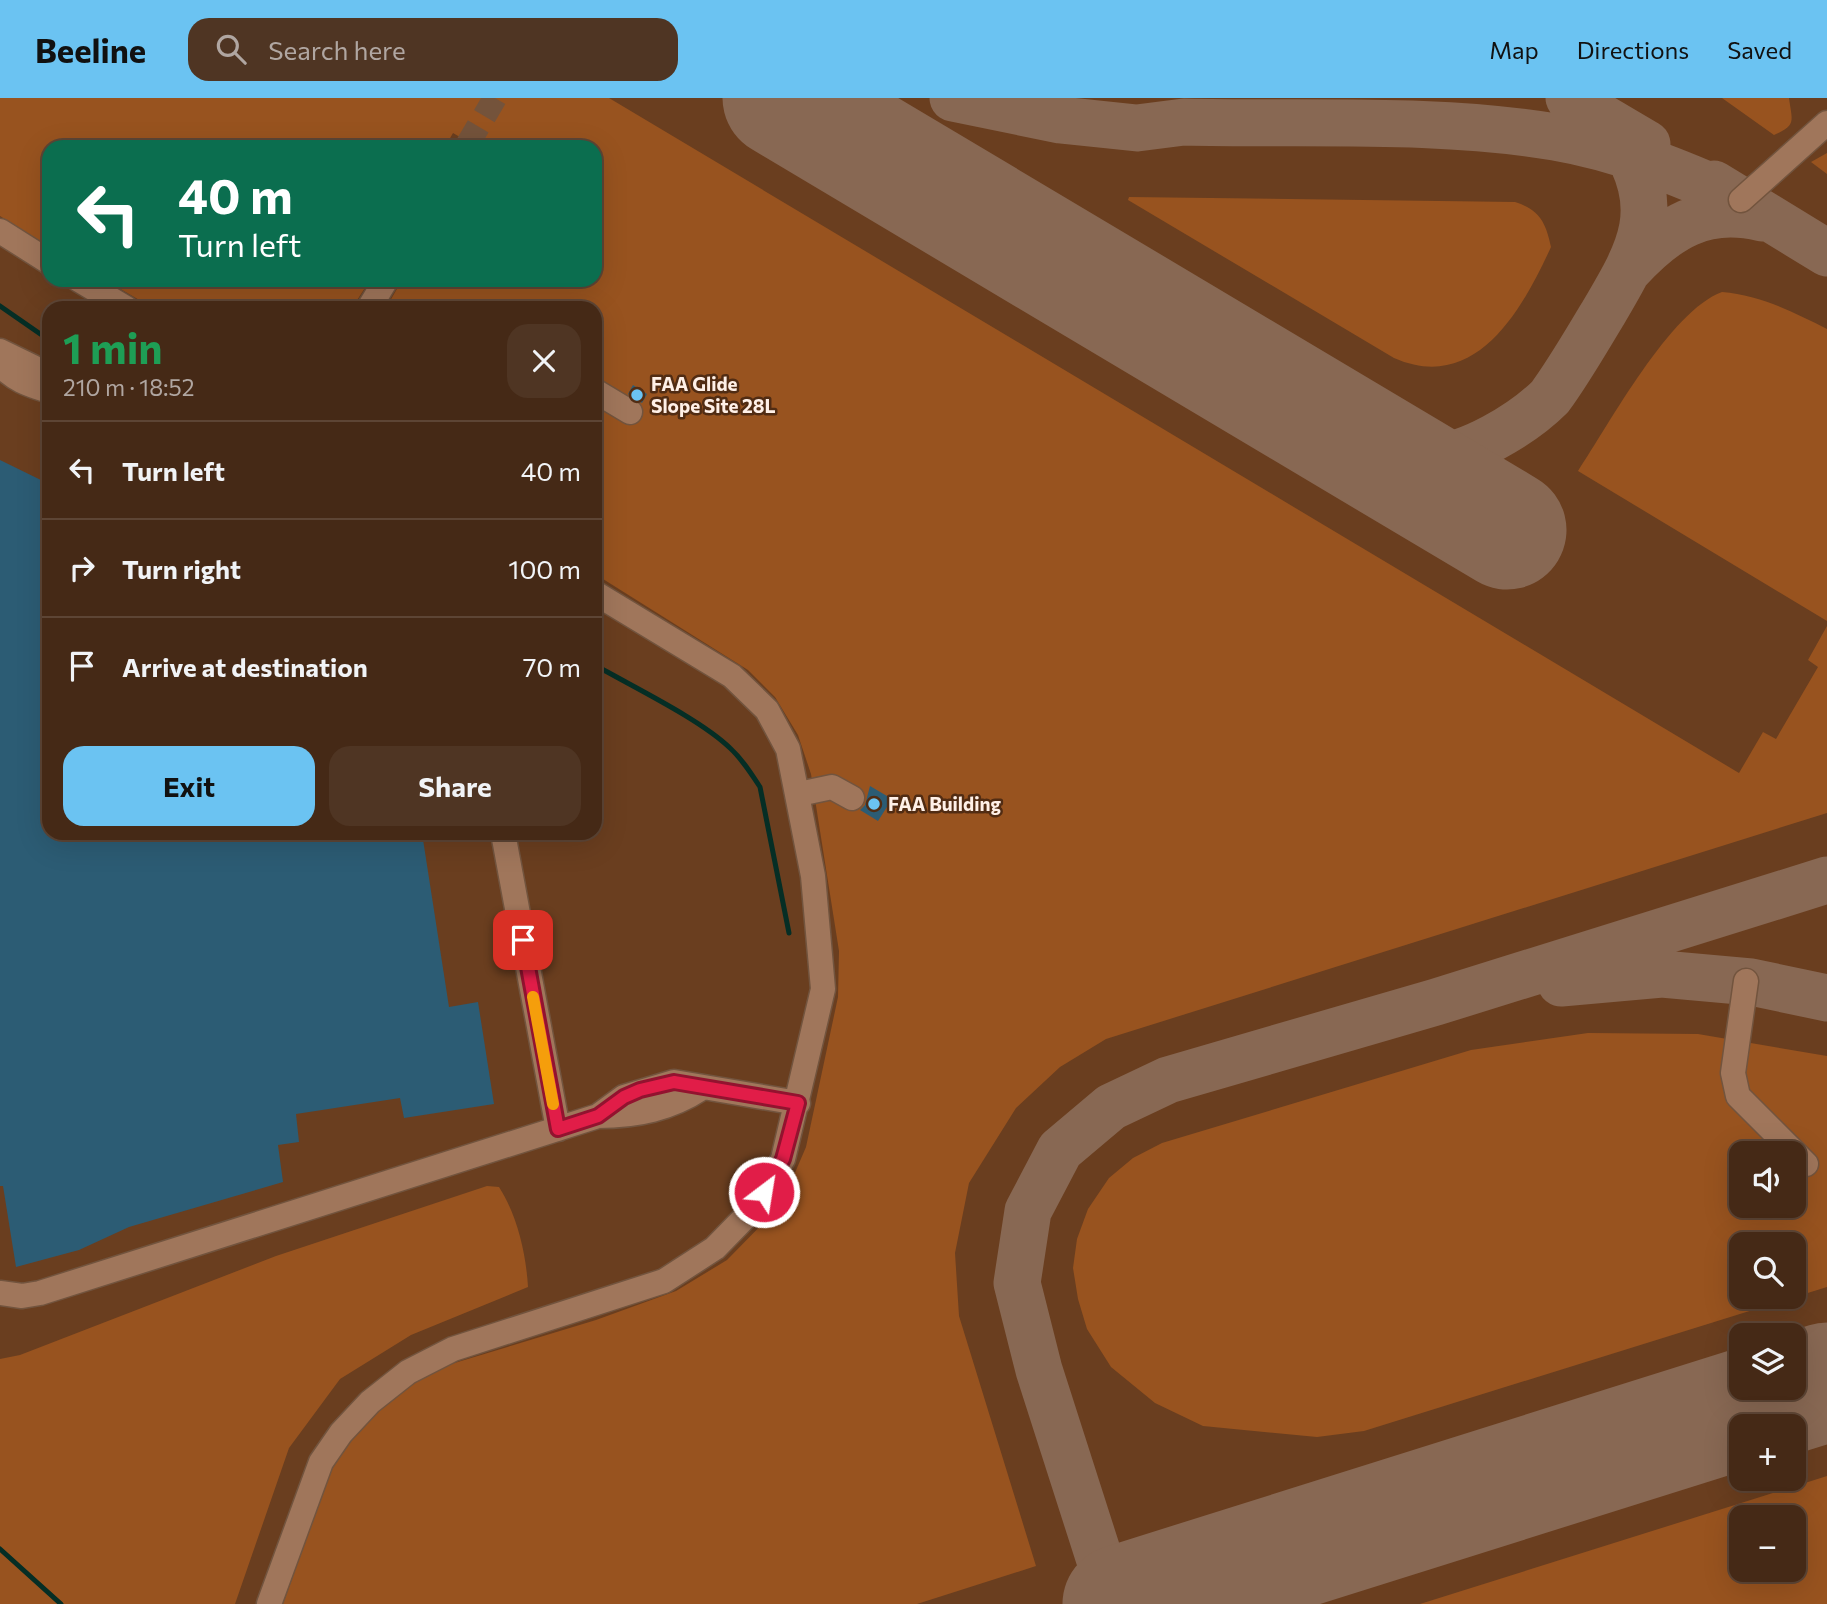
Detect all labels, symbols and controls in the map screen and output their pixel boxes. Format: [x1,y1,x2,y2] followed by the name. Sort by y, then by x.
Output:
[188,18,678,81] search box
[35,29,146,70] text: Beeline
[212,30,250,68] icon: search
[268,34,406,65] text: Search here
[1489,35,1539,64] text: Map
[1577,35,1689,64] text: Directions
[1727,35,1792,64] text: Saved
[178,164,293,224] text: 40 m
[63,168,154,259] icon: left
[178,224,302,264] text: Turn left
[63,321,163,373] text: 1 min
[507,324,581,398] button: close
[651,372,776,417] place label: FAA Glide Slope Site 28L
[63,373,195,401] text: 210 m · 18:52
[629,387,645,403] marker: FAA Glide Slope Site 28L
[63,451,101,489] icon: left
[122,455,225,486] text: Turn left
[521,455,581,486] text: 40 m
[63,549,101,587] icon: right
[122,553,241,584] text: Turn right
[508,553,581,584] text: 100 m
[63,647,101,685] icon: arrive
[122,651,368,682] text: Arrive at destination
[523,651,581,682] text: 70 m
[63,746,315,826] button: Exit
[329,746,581,826] button: Share
[888,792,1001,815] place label: FAA Building
[866,796,882,812] marker: FAA Building
[493,910,553,970] pin
[504,921,542,959] icon: arrive
[1729,1141,1806,1582] map controls
[1729,1141,1806,1218] button: sound
[727,1155,801,1229] position arrow
[1729,1232,1806,1309] button: search
[1729,1323,1806,1400] button: layers
[1729,1414,1806,1491] button: +
[1729,1505,1806,1582] button: −

